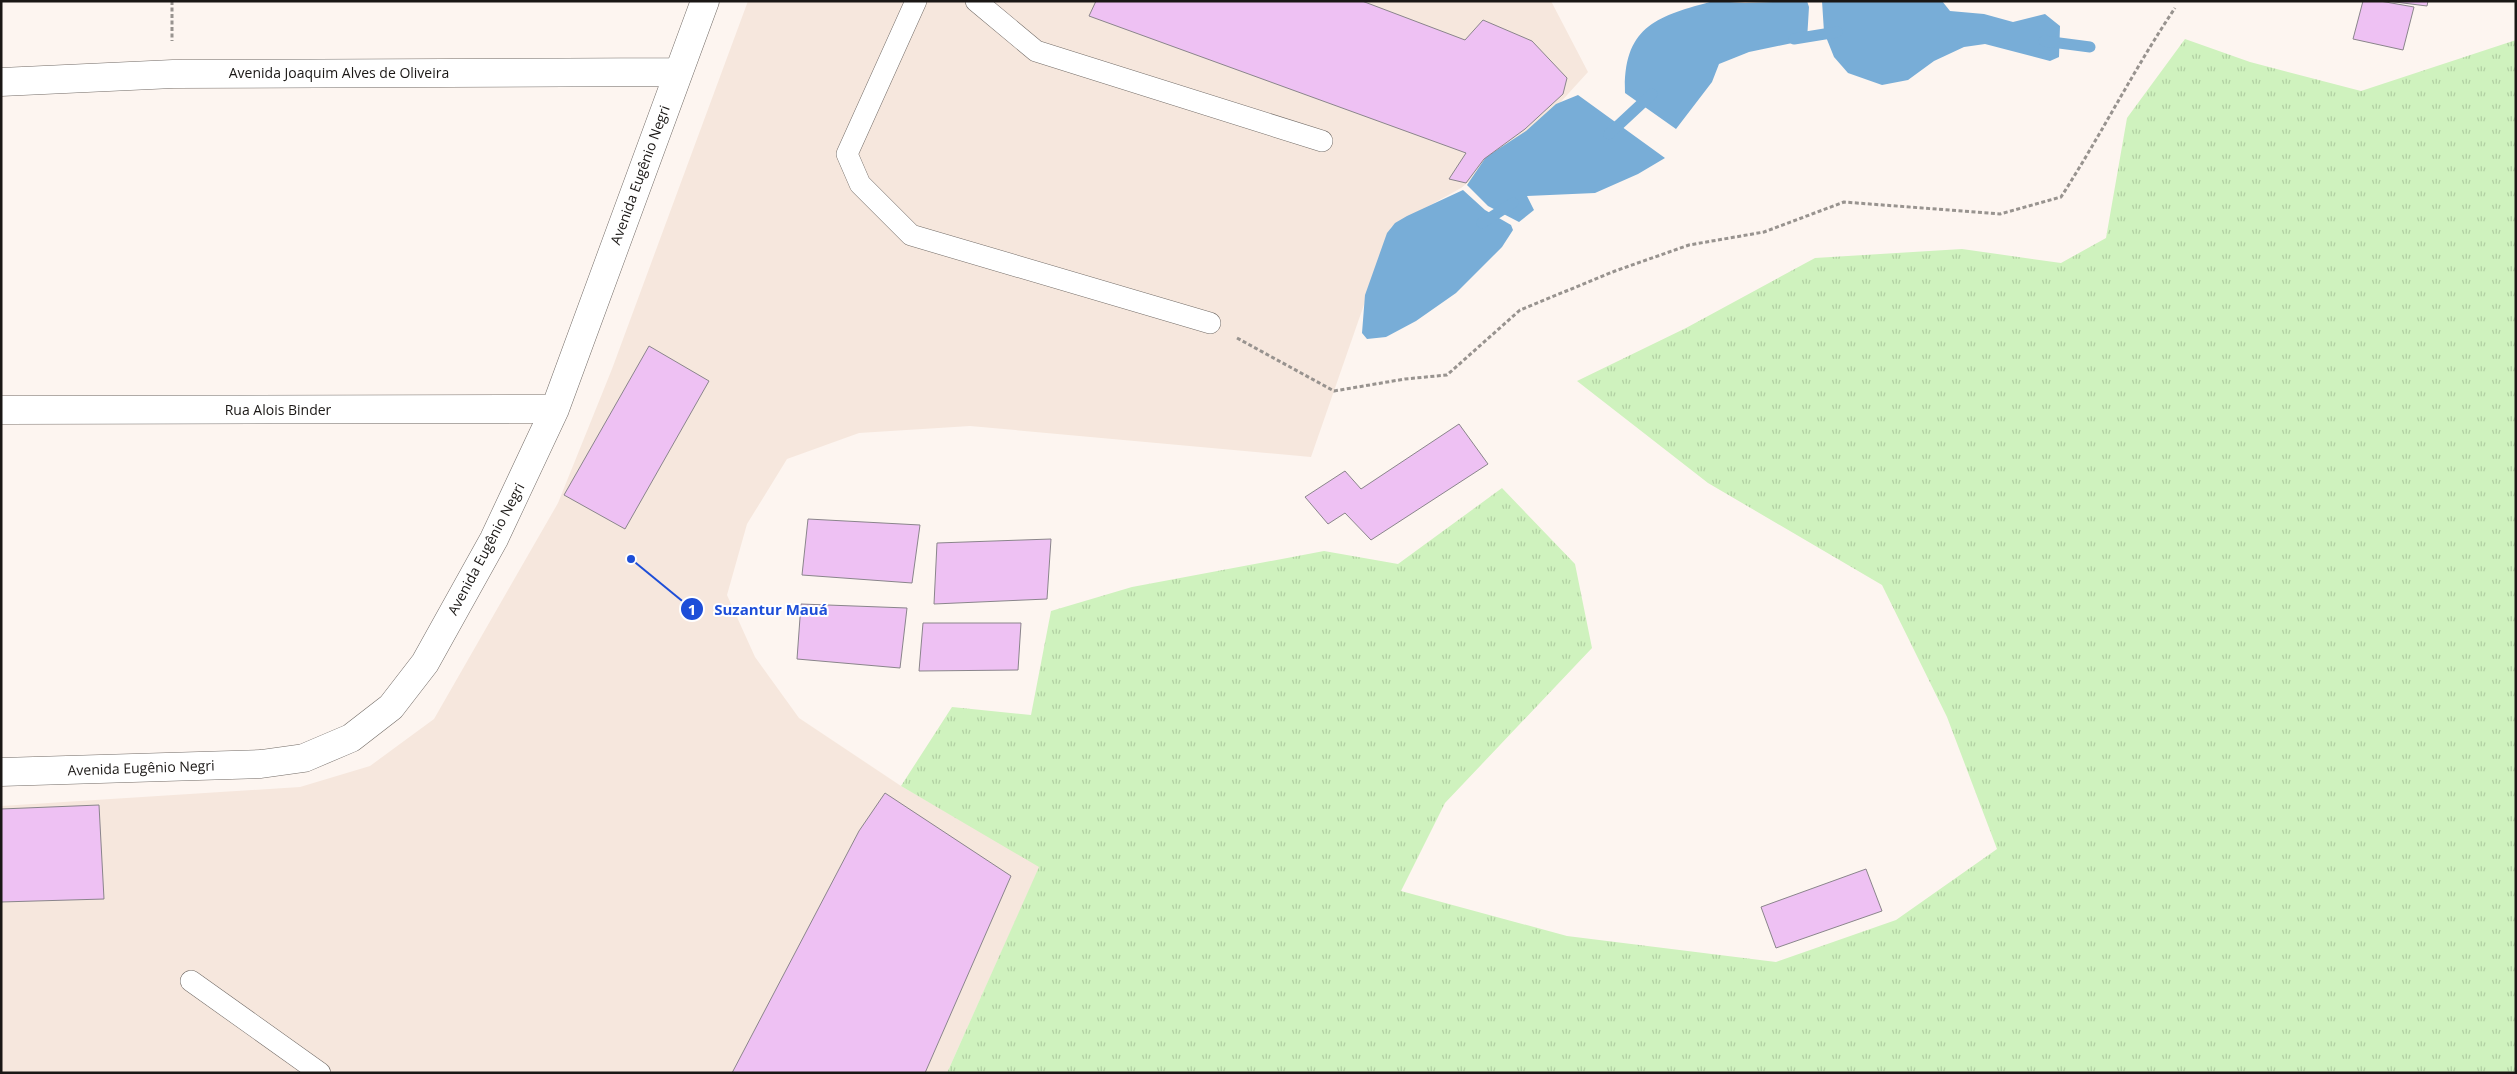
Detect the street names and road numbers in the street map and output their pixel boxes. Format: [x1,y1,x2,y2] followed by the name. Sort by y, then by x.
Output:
[229,63,449,82] street label: Avenida Joaquim Alves de Oliveira
[605,102,674,247] street label: Avenida Eugênio Negri
[225,400,332,419] street label: Rua Alois Binder
[443,479,528,618] street label: Avenida Eugênio Negri
[67,755,215,780] street label: Avenida Eugênio Negri

